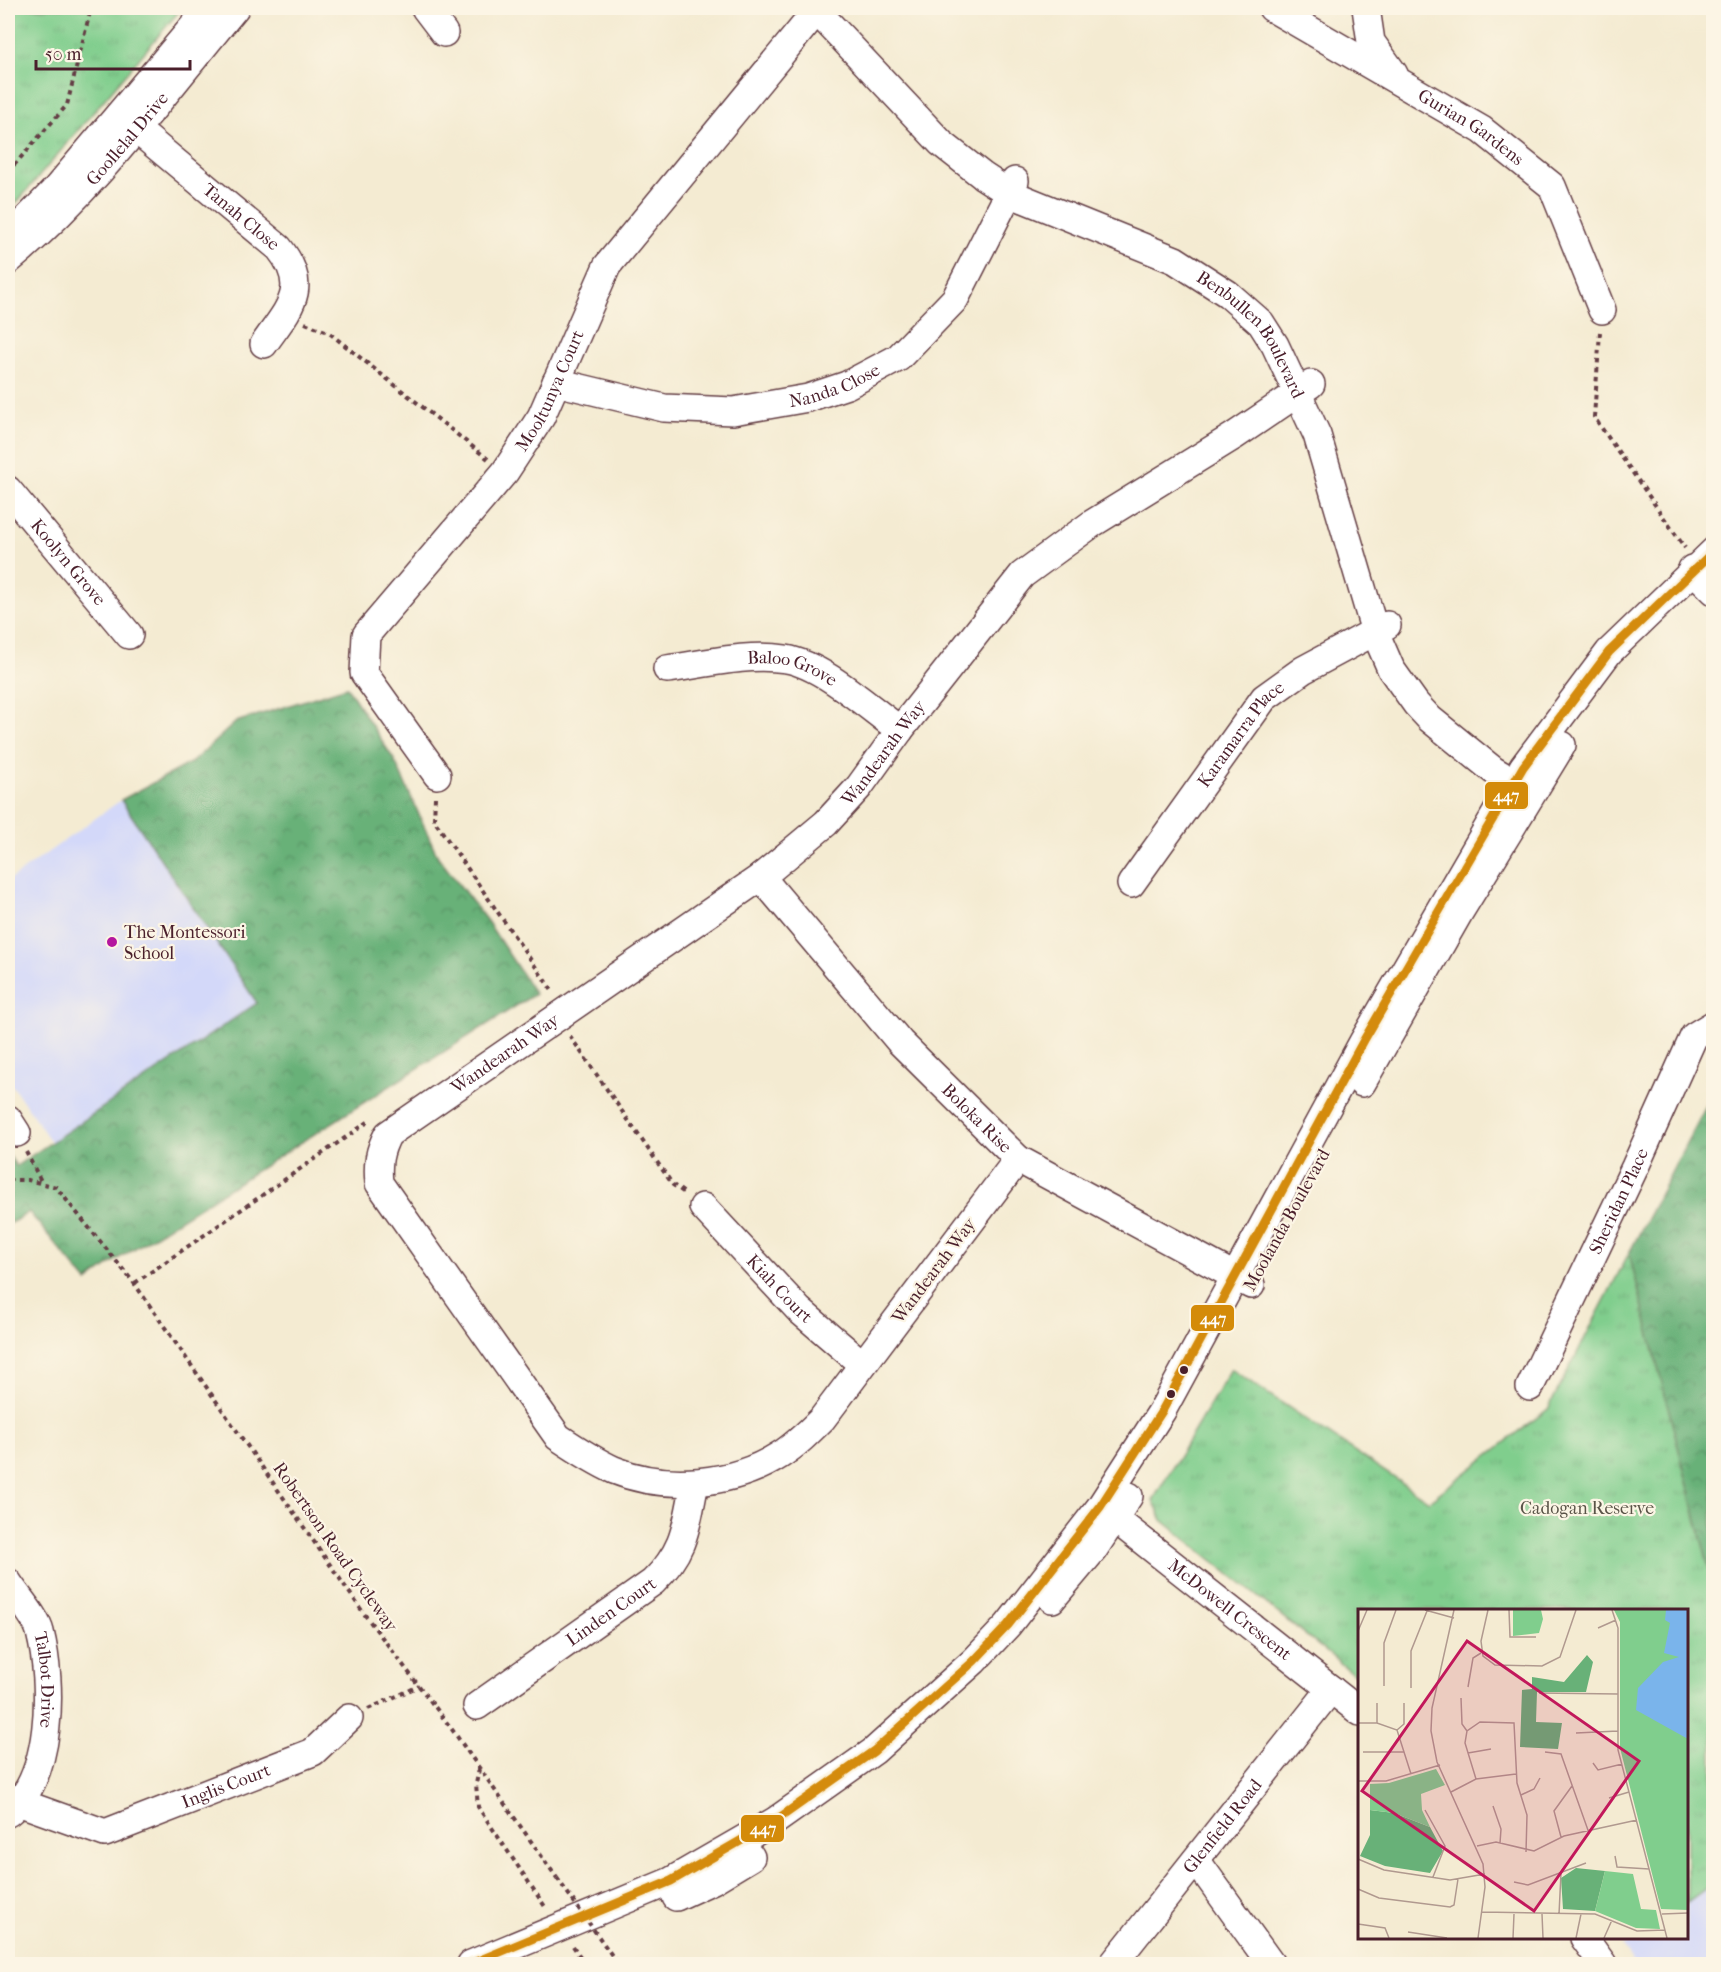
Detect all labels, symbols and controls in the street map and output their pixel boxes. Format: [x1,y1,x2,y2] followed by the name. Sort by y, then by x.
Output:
[36,33,190,71] scale bar
[45,44,82,65] text: 50 m
[1414,85,1528,170] street label: Gurian Gardens
[82,88,173,190] street label: Goollelal Drive
[199,179,284,255] street label: Tanah Close
[1193,266,1309,402] street label: Benbullen Boulevard
[511,326,588,455] street label: Mooltunya Court
[787,359,883,412] street label: Nanda Close
[26,515,110,610] street label: Koolyn Grove
[747,647,841,691] street label: Baloo Grove
[1193,677,1288,791] street label: Karamarra Place
[836,695,930,811] street label: Wandearah Way
[1484,781,1529,810] line badge: 447
[1492,786,1519,806] text: 447
[124,922,246,964] place label: The Montessori School
[105,935,119,949] marker: The Montessori School
[446,1008,564,1098] street label: Wandearah Way
[938,1079,1016,1157] street label: Boloka Rise
[1239,1145,1335,1295] street label: Moolanda Boulevard
[1585,1145,1653,1257] street label: Sheridan Place
[887,1213,981,1329] street label: Wandearah Way
[742,1250,817,1328] street label: Kiah Court
[1190,1304,1235,1332] line badge: 447
[1199,1309,1226,1329] text: 447
[1178,1364,1190,1376] unlabelled marker
[1165,1388,1177,1400] unlabelled marker
[268,1458,402,1637] street label: Robertson Road Cycleway
[1520,1498,1654,1519] park label: Cadogan Reserve
[1164,1554,1296,1665] street label: McDowell Crescent
[562,1572,661,1650] street label: Linden Court
[1358,1609,1688,1939] inset map
[30,1630,58,1729] street label: Talbot Drive
[179,1759,274,1813] street label: Inglis Court
[1179,1775,1266,1877] street label: Glenfield Road
[740,1814,785,1843] line badge: 447
[749,1819,776,1839] text: 447

